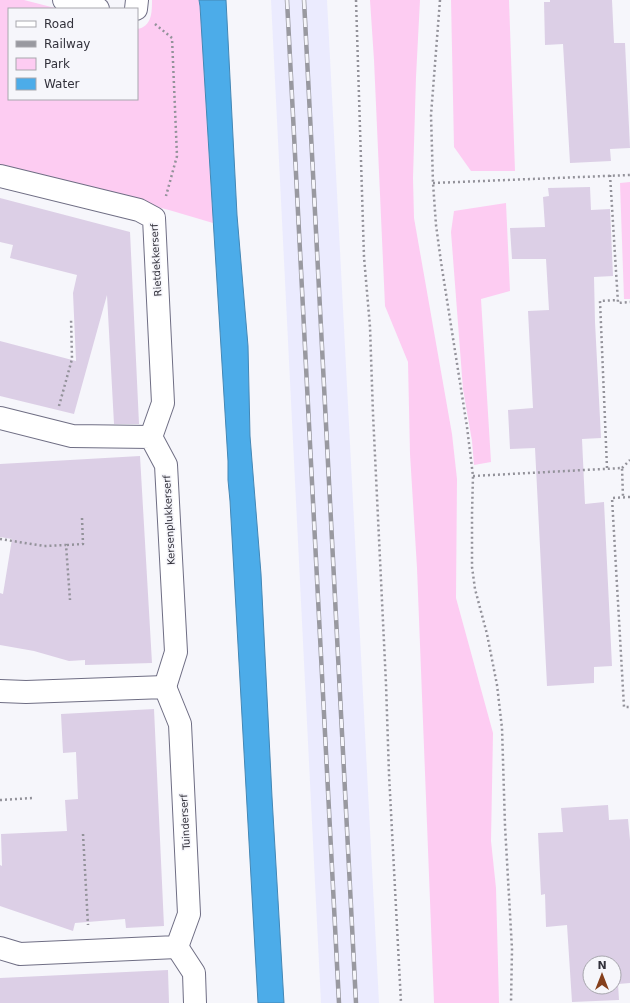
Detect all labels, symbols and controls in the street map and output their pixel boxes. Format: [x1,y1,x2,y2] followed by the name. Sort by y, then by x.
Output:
[8,8,138,100] legend
[44,17,74,31] text: Road
[44,37,90,51] text: Railway
[44,57,70,71] text: Park
[44,77,80,91] text: Water
[149,223,163,297] street label: Rietdekkerserf
[161,474,177,565] street label: Kersenplukkerserf
[178,793,192,851] street label: Tuinderserf
[582,955,622,995] north arrow
[597,959,607,972] text: N

